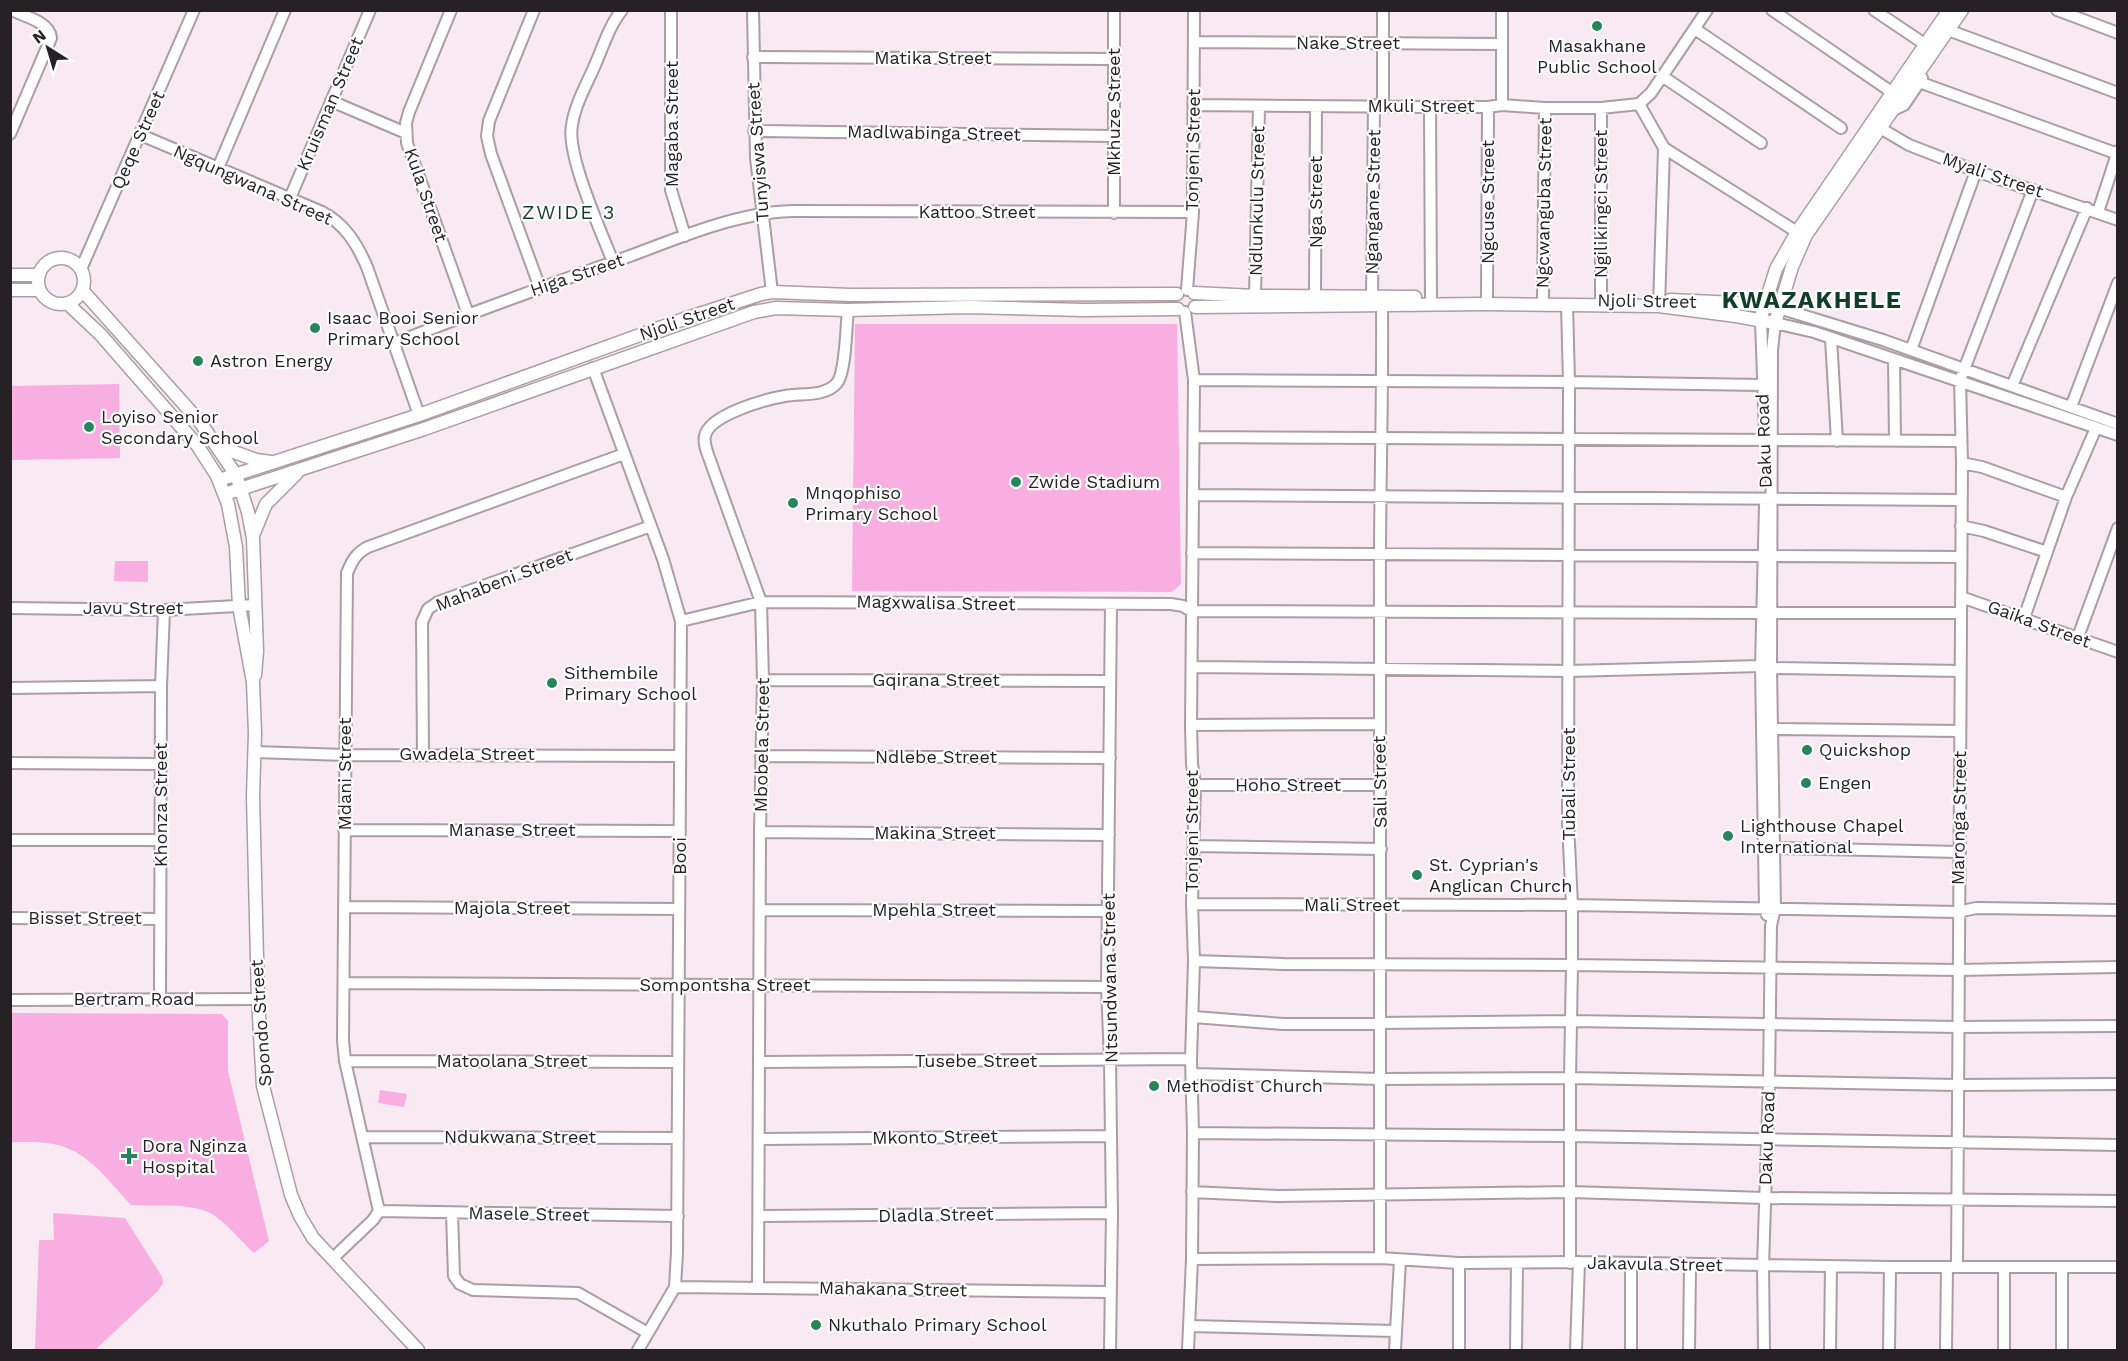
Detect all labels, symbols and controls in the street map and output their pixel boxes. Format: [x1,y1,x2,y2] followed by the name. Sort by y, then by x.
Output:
[18,18,78,78] north arrow
[1590,19,1604,33] marker: Masakhane Public School
[29,25,50,48] text: N
[1296,32,1400,53] street label: Nake Street
[292,33,367,174] street label: Kruisman Street
[1537,35,1657,77] place label: Masakhane Public School
[874,47,992,68] street label: Matika Street
[1103,48,1124,176] street label: Mkhuze Street
[661,60,682,187] street label: Magaba Street
[742,81,773,222] street label: Tunyiswa Street
[106,87,169,192] street label: Qeqe Street
[1181,88,1204,211] street label: Tonjeni Street
[1367,95,1475,116] street label: Mkuli Street
[1532,117,1555,289] street label: Ngcwanguba Street
[847,120,1022,145] street label: Madlwabinga Street
[1245,125,1268,276] street label: Ndlunkulu Street
[1361,129,1384,275] street label: Ngangane Street
[1590,129,1611,278] street label: Ngilikingci Street
[170,140,336,229] street label: Ngqungwana Street
[1477,140,1498,264] street label: Ngcuse Street
[401,145,453,245] street label: Kula Street
[1940,147,2047,202] street label: Myali Street
[1305,155,1326,248] street label: Nga Street
[522,200,616,224] district label: ZWIDE 3
[918,201,1036,222] street label: Kattoo Street
[527,249,627,300] street label: Higa Street
[1722,286,1902,314] district label: KWAZAKHELE
[1597,289,1697,312] street label: Njoli Street
[636,292,738,345] street label: Njoli Street
[327,307,479,349] place label: Isaac Booi Senior Primary School
[308,321,322,335] marker: Isaac Booi Senior Primary School
[210,350,333,371] place label: Astron Energy
[191,354,205,368] marker: Astron Energy
[1751,393,1776,489] street label: Daku Road
[101,406,259,448] place label: Loyiso Senior Secondary School
[82,420,96,434] marker: Loyiso Senior Secondary School
[1028,471,1160,492] place label: Zwide Stadium
[1009,475,1023,489] marker: Zwide Stadium
[805,482,938,524] place label: Mnqophiso Primary School
[786,496,800,510] marker: Mnqophiso Primary School
[433,544,576,615] street label: Mahabeni Street
[856,591,1016,614] street label: Magxwalisa Street
[1985,595,2094,652] street label: Gaika Street
[83,597,184,618] street label: Javu Street
[564,662,697,704] place label: Sithembile Primary School
[872,669,1000,690] street label: Gqirana Street
[545,676,559,690] marker: Sithembile Primary School
[750,677,773,812] street label: Mbobela Street
[334,717,355,830] street label: Mdani Street
[1558,727,1579,840] street label: Tubali Street
[1368,735,1391,828] street label: Sali Street
[1819,739,1911,760] place label: Quickshop
[150,742,171,867] street label: Khonza Street
[399,743,535,764] street label: Gwadela Street
[1800,743,1814,757] marker: Quickshop
[875,746,998,767] street label: Ndlebe Street
[1947,750,1970,885] street label: Maronga Street
[1181,769,1202,892] street label: Tonjeni Street
[1818,772,1872,793] place label: Engen
[1235,774,1342,795] street label: Hoho Street
[1799,776,1813,790] marker: Engen
[1740,815,1904,857] place label: Lighthouse Chapel International
[449,819,576,840] street label: Manase Street
[874,822,996,843] street label: Makina Street
[1721,829,1735,843] marker: Lighthouse Chapel International
[669,837,690,875] street label: Booi
[1429,854,1572,896] place label: St. Cyprian's Anglican Church
[1410,868,1424,882] marker: St. Cyprian's Anglican Church
[1098,892,1121,1063] street label: Ntsundwana Street
[1304,894,1400,915] street label: Mali Street
[454,897,571,918] street label: Majola Street
[872,899,996,920] street label: Mpehla Street
[28,907,142,928] street label: Bisset Street
[246,958,275,1087] street label: Spondo Street
[640,974,811,995] street label: Sompontsha Street
[74,988,195,1009] street label: Bertram Road
[436,1050,588,1071] street label: Matoolana Street
[915,1050,1038,1071] street label: Tusebe Street
[1166,1075,1323,1096] place label: Methodist Church
[1147,1079,1161,1093] marker: Methodist Church
[1754,1090,1779,1186] street label: Daku Road
[872,1125,998,1148] street label: Mkonto Street
[444,1126,596,1147] street label: Ndukwana Street
[142,1135,247,1177] place label: Dora Nginza Hospital
[120,1147,138,1165] marker: Dora Nginza Hospital
[468,1202,590,1225] street label: Masele Street
[878,1203,994,1226] street label: Dladla Street
[1587,1252,1724,1275] street label: Jakavula Street
[819,1277,968,1300] street label: Mahakana Street
[828,1314,1047,1335] place label: Nkuthalo Primary School
[809,1318,823,1332] marker: Nkuthalo Primary School

